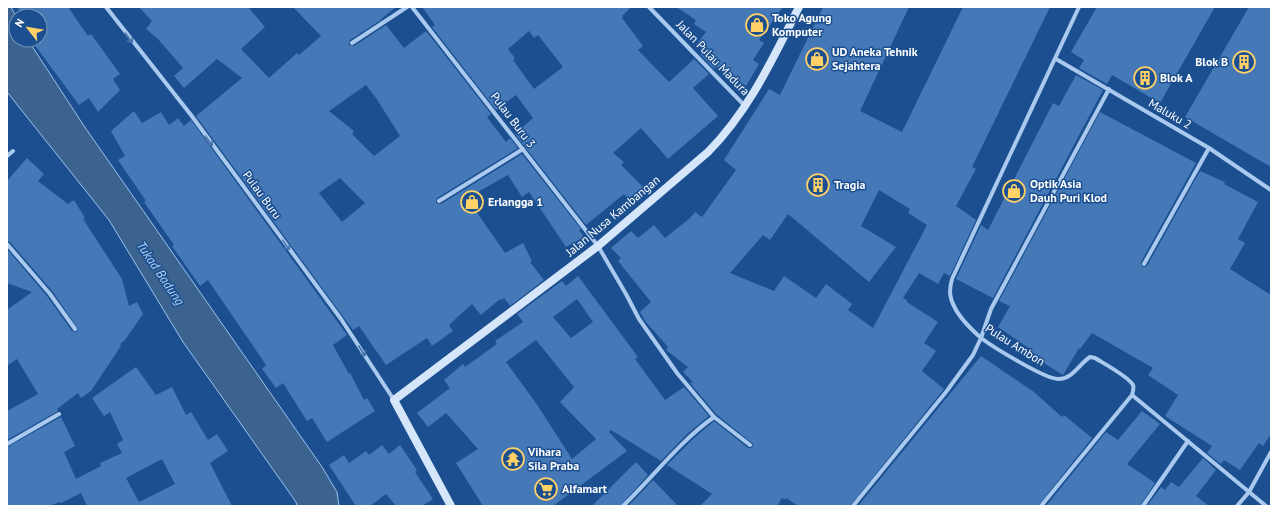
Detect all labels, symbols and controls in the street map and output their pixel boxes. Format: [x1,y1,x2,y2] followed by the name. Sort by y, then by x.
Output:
[8,8,48,48] north arrow
[772,10,831,39] place label: Toko Agung Komputer
[744,12,770,38] shop icon: Toko Agung Komputer
[12,16,27,30] text: N
[673,16,753,98] street label: Jalan Pulau Madura
[125,32,134,43] one-way arrow
[832,44,918,73] place label: UD Aneka Tehnik Sejahtera
[804,46,830,72] shop icon: UD Aneka Tehnik Sejahtera
[1231,49,1257,75] building icon: Blok B
[1195,54,1228,69] place label: Blok B
[1132,65,1158,91] building icon: Blok A
[1160,70,1193,85] place label: Blok A
[488,89,539,150] street label: Pulau Buru 3
[1146,95,1195,132] street label: Maluku 2
[205,135,213,146] one-way arrow
[240,168,285,222] street label: Pulau Buru
[562,172,663,260] street label: Jalan Nusa Kambangan
[805,172,831,198] building icon: Tragia
[1030,176,1107,205] place label: Optik Asia Dauh Puri Klod
[834,177,865,192] place label: Tragia
[1001,178,1027,204] shop icon: Optik Asia Dauh Puri Klod
[459,189,485,215] shop icon: Erlangga 1
[488,194,543,209] place label: Erlangga 1
[133,238,189,309] water label: Tukad Badung
[282,239,291,250] one-way arrow
[983,320,1048,369] street label: Pulau Ambon
[358,345,366,356] one-way arrow
[527,444,579,473] place label: Vihara Sila Praba
[500,446,526,472] temple icon: Vihara Sila Praba
[533,476,559,502] supermarket icon: Alfamart
[562,481,608,496] place label: Alfamart

